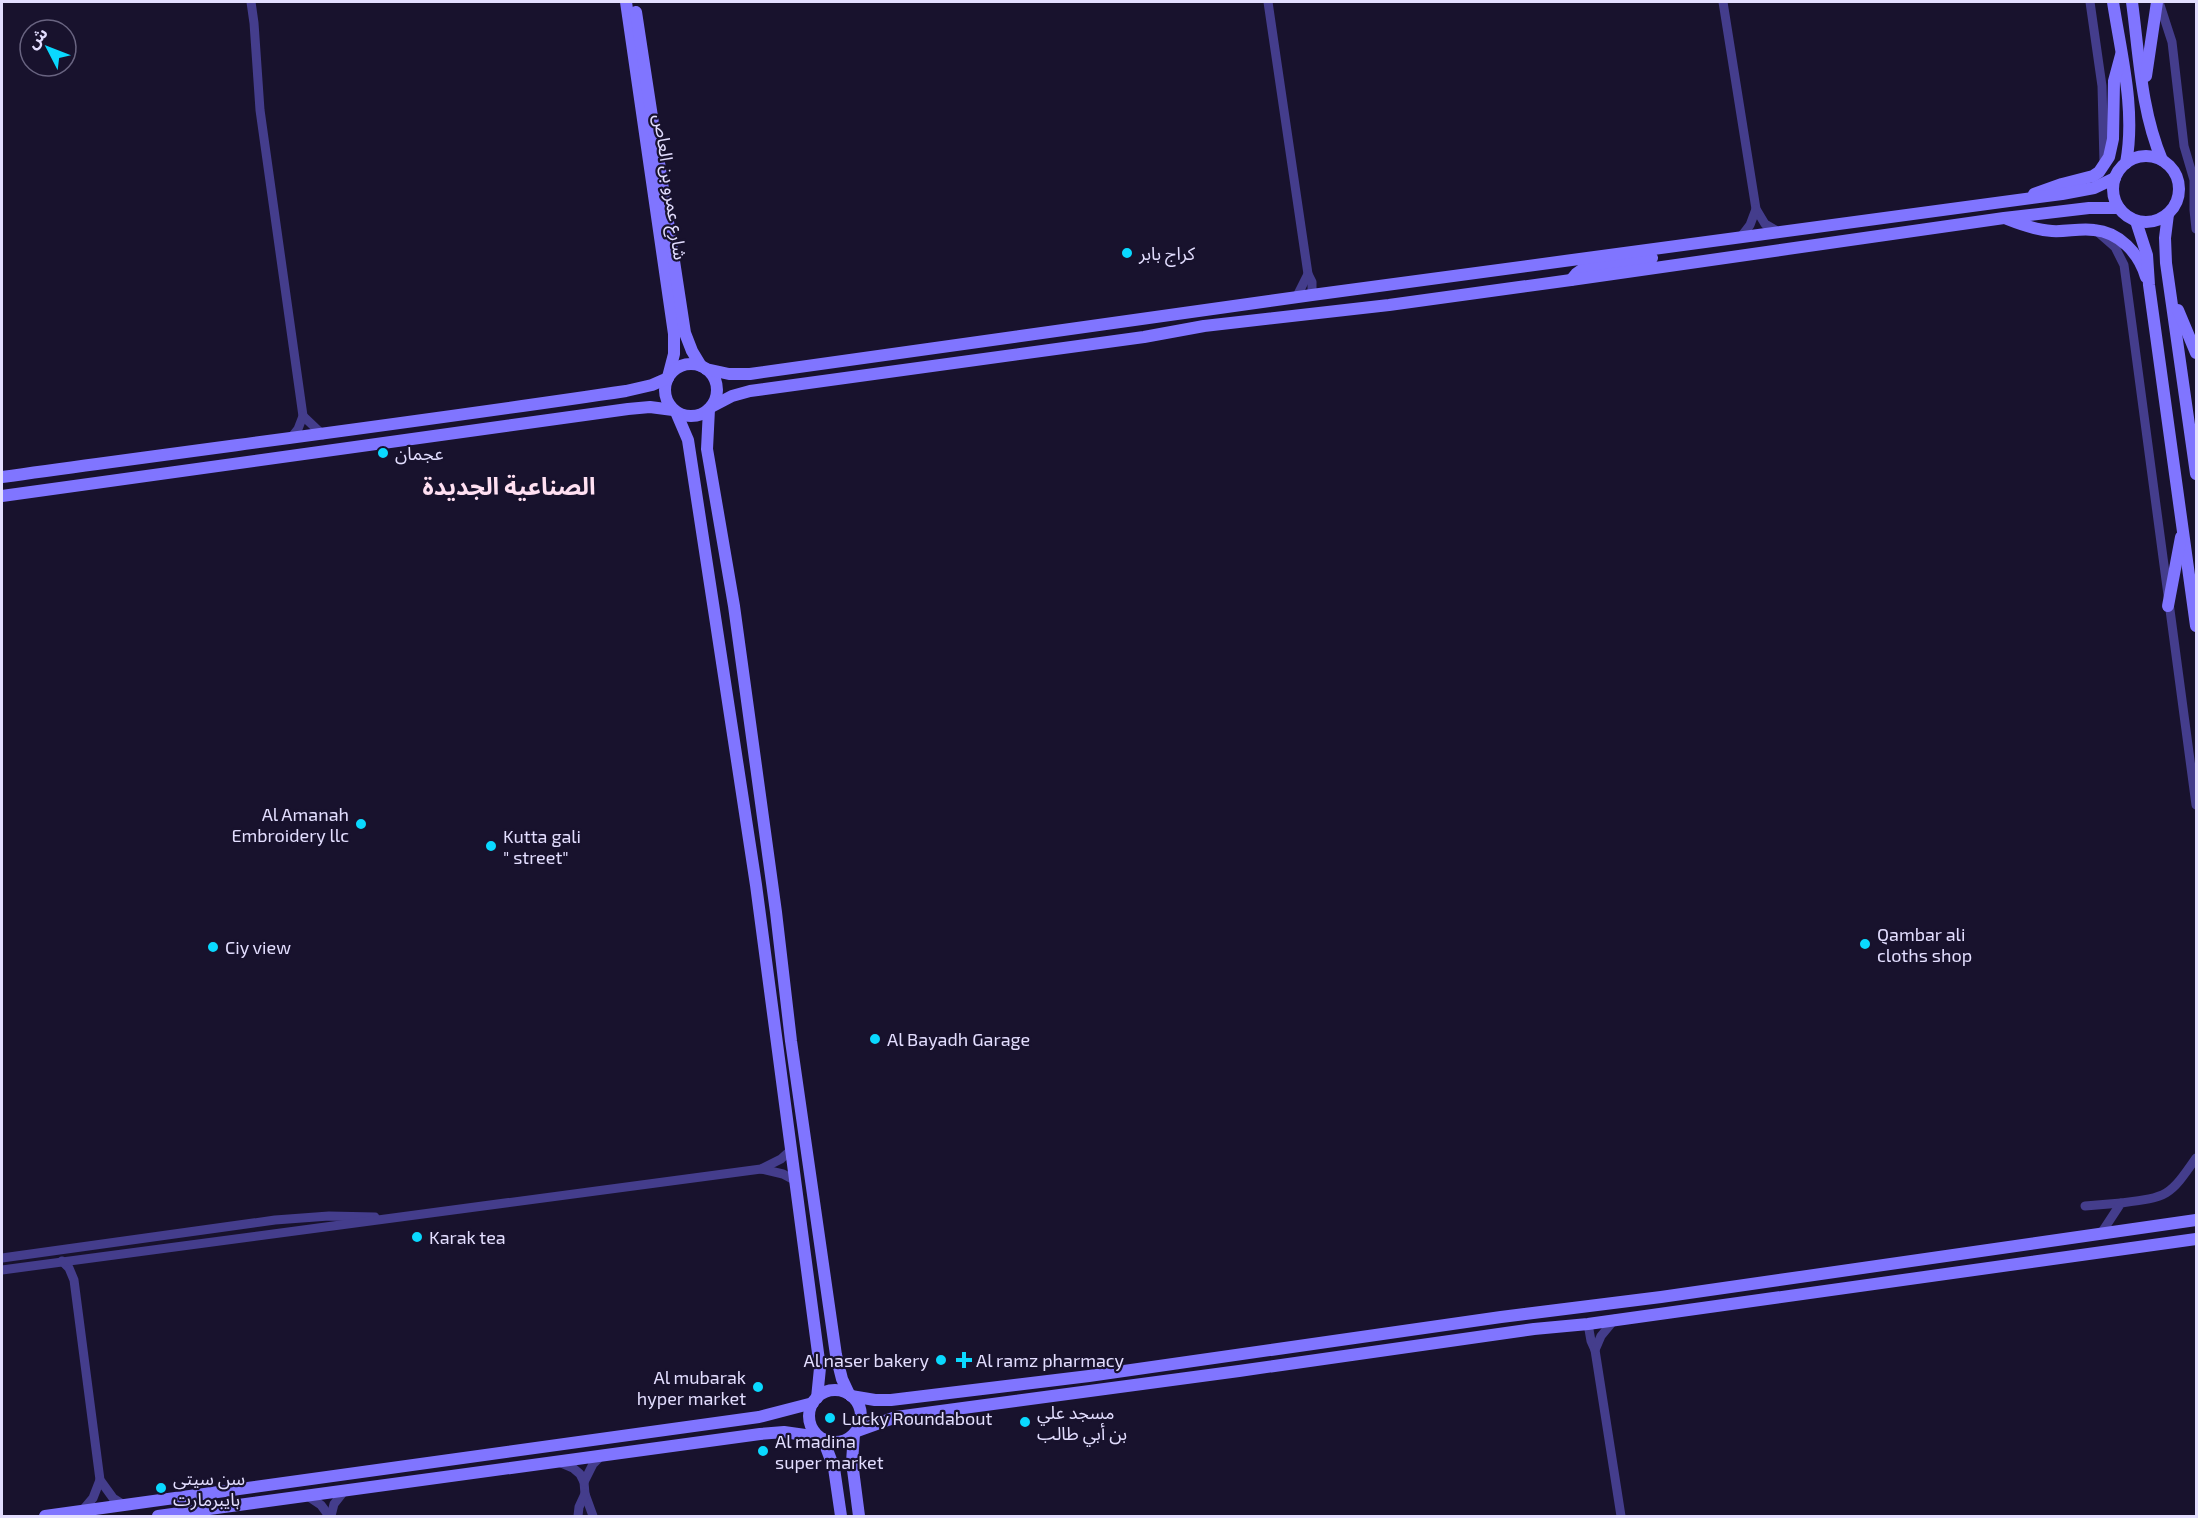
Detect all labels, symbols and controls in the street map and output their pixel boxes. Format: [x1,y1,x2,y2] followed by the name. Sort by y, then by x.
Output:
[18,18,78,78] north arrow
[22,23,52,53] text: ش
[646,113,692,262] street label: شارع عمرو بن العاص
[1138,242,1196,267] place label: كراج بابر
[1120,246,1134,260] marker: كراج بابر
[395,442,444,465] place label: عجمان
[376,446,390,460] marker: عجمان
[422,471,596,501] district label: الصناعية الجديدة
[231,803,349,846] place label: Al Amanah Embroidery llc
[354,817,368,831] marker: Al Amanah Embroidery llc
[503,825,581,868] place label: Kutta gali " street"
[484,839,498,853] marker: Kutta gali " street"
[1877,923,1972,966] place label: Qambar ali cloths shop
[225,936,291,958] place label: Ciy view
[1858,937,1872,951] marker: Qambar ali cloths shop
[206,940,220,954] marker: Ciy view
[887,1028,1030,1050] place label: Al Bayadh Garage
[868,1032,882,1046] marker: Al Bayadh Garage
[429,1226,506,1248] place label: Karak tea
[410,1230,424,1244] marker: Karak tea
[803,1349,929,1371] place label: Al naser bakery
[976,1349,1125,1371] place label: Al ramz pharmacy
[934,1353,948,1367] marker: Al naser bakery
[957,1353,971,1367] marker: Al ramz pharmacy
[637,1366,746,1409] place label: Al mubarak hyper market
[751,1380,765,1394] marker: Al mubarak hyper market
[1037,1401,1127,1447] place label: مسجد علي بن أبي طالب
[842,1407,993,1429] place label: Lucky Roundabout
[823,1411,837,1425] marker: Lucky Roundabout
[1018,1415,1032,1429] marker: مسجد علي بن أبي طالب
[775,1430,884,1473] place label: Al madina super market
[756,1444,770,1458] marker: Al madina super market
[173,1467,245,1511] place label: سن سیتی ہایبرمارت
[154,1481,168,1495] marker: سن سیتی ہایبرمارت

